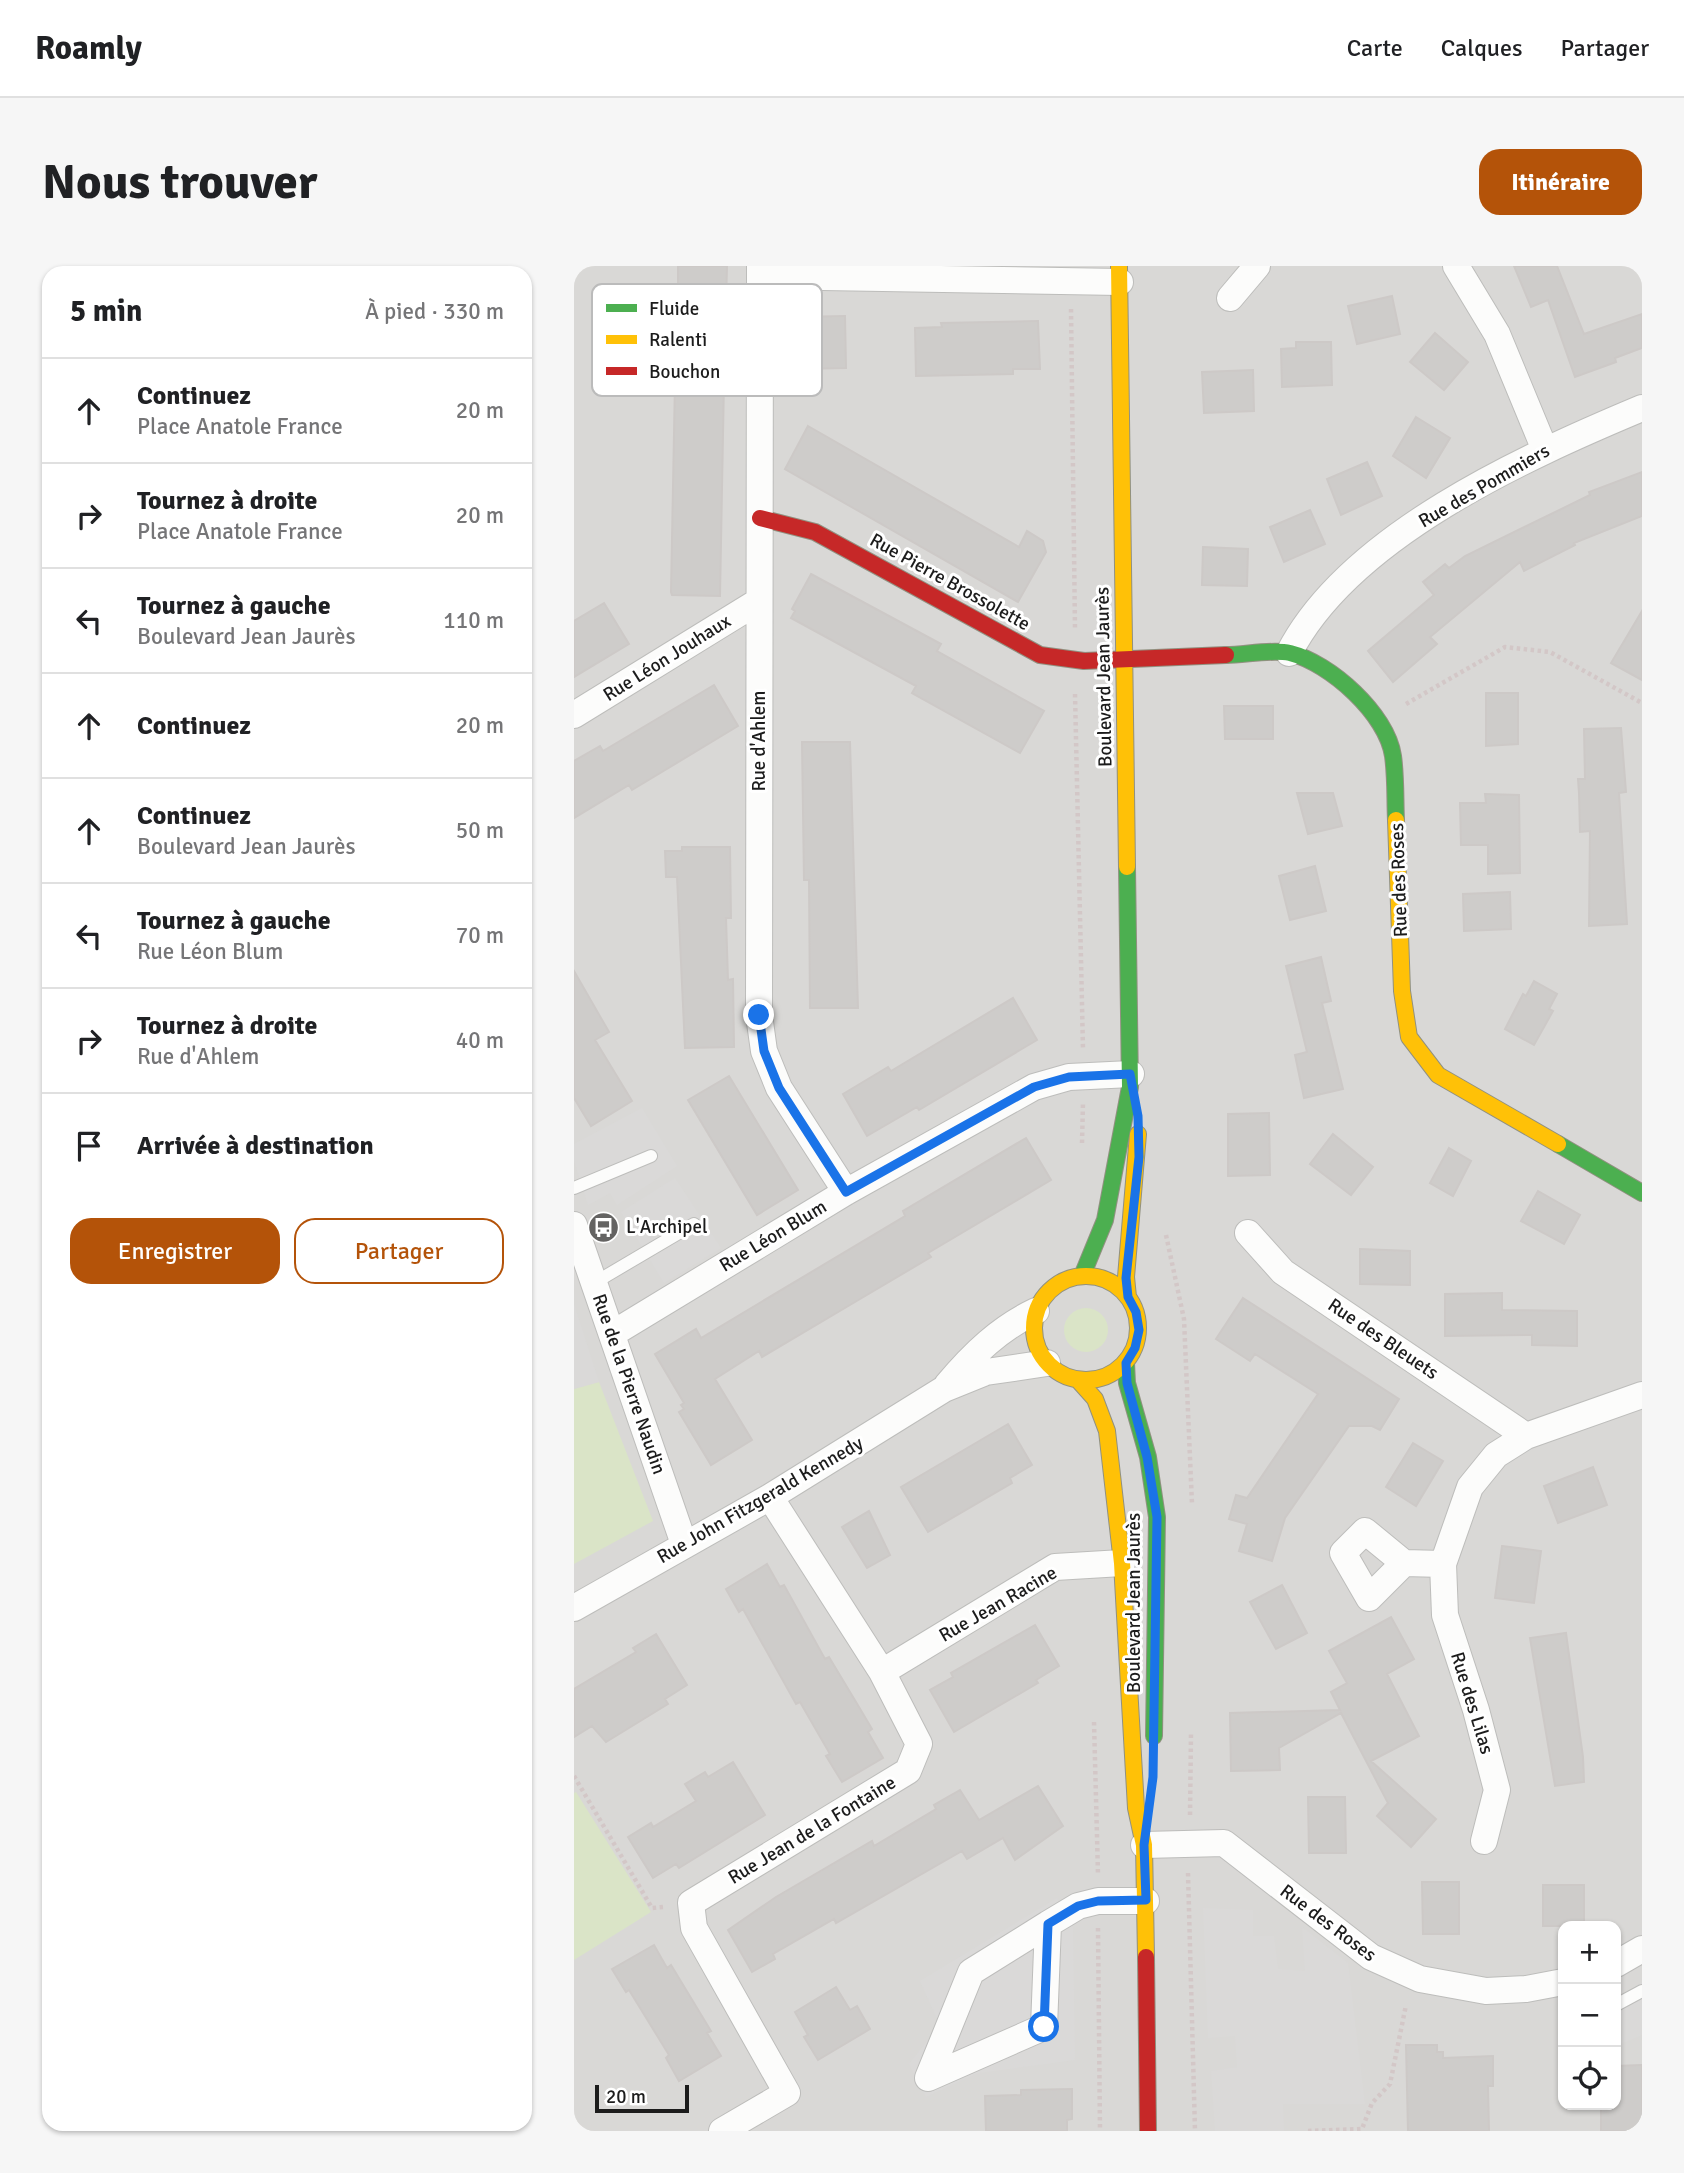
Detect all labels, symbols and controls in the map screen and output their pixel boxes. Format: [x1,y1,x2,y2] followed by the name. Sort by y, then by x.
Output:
[35,28,142,69] text: Roamly
[1347,33,1403,63] text: Carte
[1441,33,1522,63] text: Calques
[1560,33,1649,63] text: Partager
[1479,149,1642,215] button: Itinéraire
[42,152,317,212] text: Nous trouver
[592,284,822,396] legend
[70,293,142,330] text: 5 min
[365,297,504,326] text: À pied · 330 m
[649,297,699,321] text: Fluide
[649,328,707,352] text: Ralenti
[649,360,720,384] text: Bouchon
[137,380,251,412] text: Continuez
[70,392,108,430] icon: ahead
[456,396,504,425] text: 20 m
[137,412,343,441] text: Place Anatole France
[1414,439,1554,533] street label: Rue des Pommiers
[137,485,317,517] text: Tournez à droite
[70,497,108,535] icon: right
[456,501,504,530] text: 20 m
[137,517,343,546] text: Place Anatole France
[866,528,1034,636] street label: Rue Pierre Brossolette
[1090,587,1118,767] street label: Boulevard Jean Jaurès
[137,590,331,622] text: Tournez à gauche
[70,602,108,640] icon: left
[443,606,504,635] text: 110 m
[599,609,736,707] street label: Rue Léon Jouhaux
[137,622,355,651] text: Boulevard Jean Jaurès
[747,690,771,792] street label: Rue d'Ahlem
[70,707,108,745] icon: ahead
[137,710,251,742] text: Continuez
[456,711,504,740] text: 20 m
[137,800,251,832] text: Continuez
[70,812,108,850] icon: ahead
[456,816,504,845] text: 50 m
[1385,822,1413,938] street label: Rue des Roses
[137,832,355,861] text: Boulevard Jean Jaurès
[137,905,331,937] text: Tournez à gauche
[70,917,108,955] icon: left
[456,921,504,950] text: 70 m
[137,937,283,966] text: Rue Léon Blum
[743,999,774,1030] route end
[137,1010,317,1042] text: Tournez à droite
[70,1022,108,1060] icon: right
[456,1026,504,1055] text: 40 m
[137,1042,259,1071] text: Rue d'Ahlem
[70,1127,108,1165] icon: arrive
[137,1130,374,1162] text: Arrivée à destination
[715,1195,831,1277] street label: Rue Léon Blum
[586,1210,620,1244] bus stop icon: L'Archipel
[626,1215,708,1239] place label: L'Archipel
[70,1218,280,1284] button: Enregistrer
[294,1218,504,1284] button: Partager
[587,1291,671,1477] street label: Rue de la Pierre Naudin
[1323,1293,1443,1385] street label: Rue des Bleuets
[653,1431,867,1569] street label: Rue John Fitzgerald Kennedy
[1122,1513,1146,1693] street label: Boulevard Jean Jaurès
[935,1561,1061,1647] street label: Rue Jean Racine
[1445,1649,1499,1757] street label: Rue des Lilas
[724,1770,900,1890] street label: Rue Jean de la Fontaine
[1275,1879,1381,1967] street label: Rue des Roses
[1558,1921,1621,2110] map controls
[1558,1921,1621,1984] button: +
[1558,1984,1621,2047] button: −
[1028,2011,1059,2042] route start
[1558,2047,1621,2110] button: locate
[595,2082,690,2114] scale bar
[606,2085,646,2109] text: 20 m

